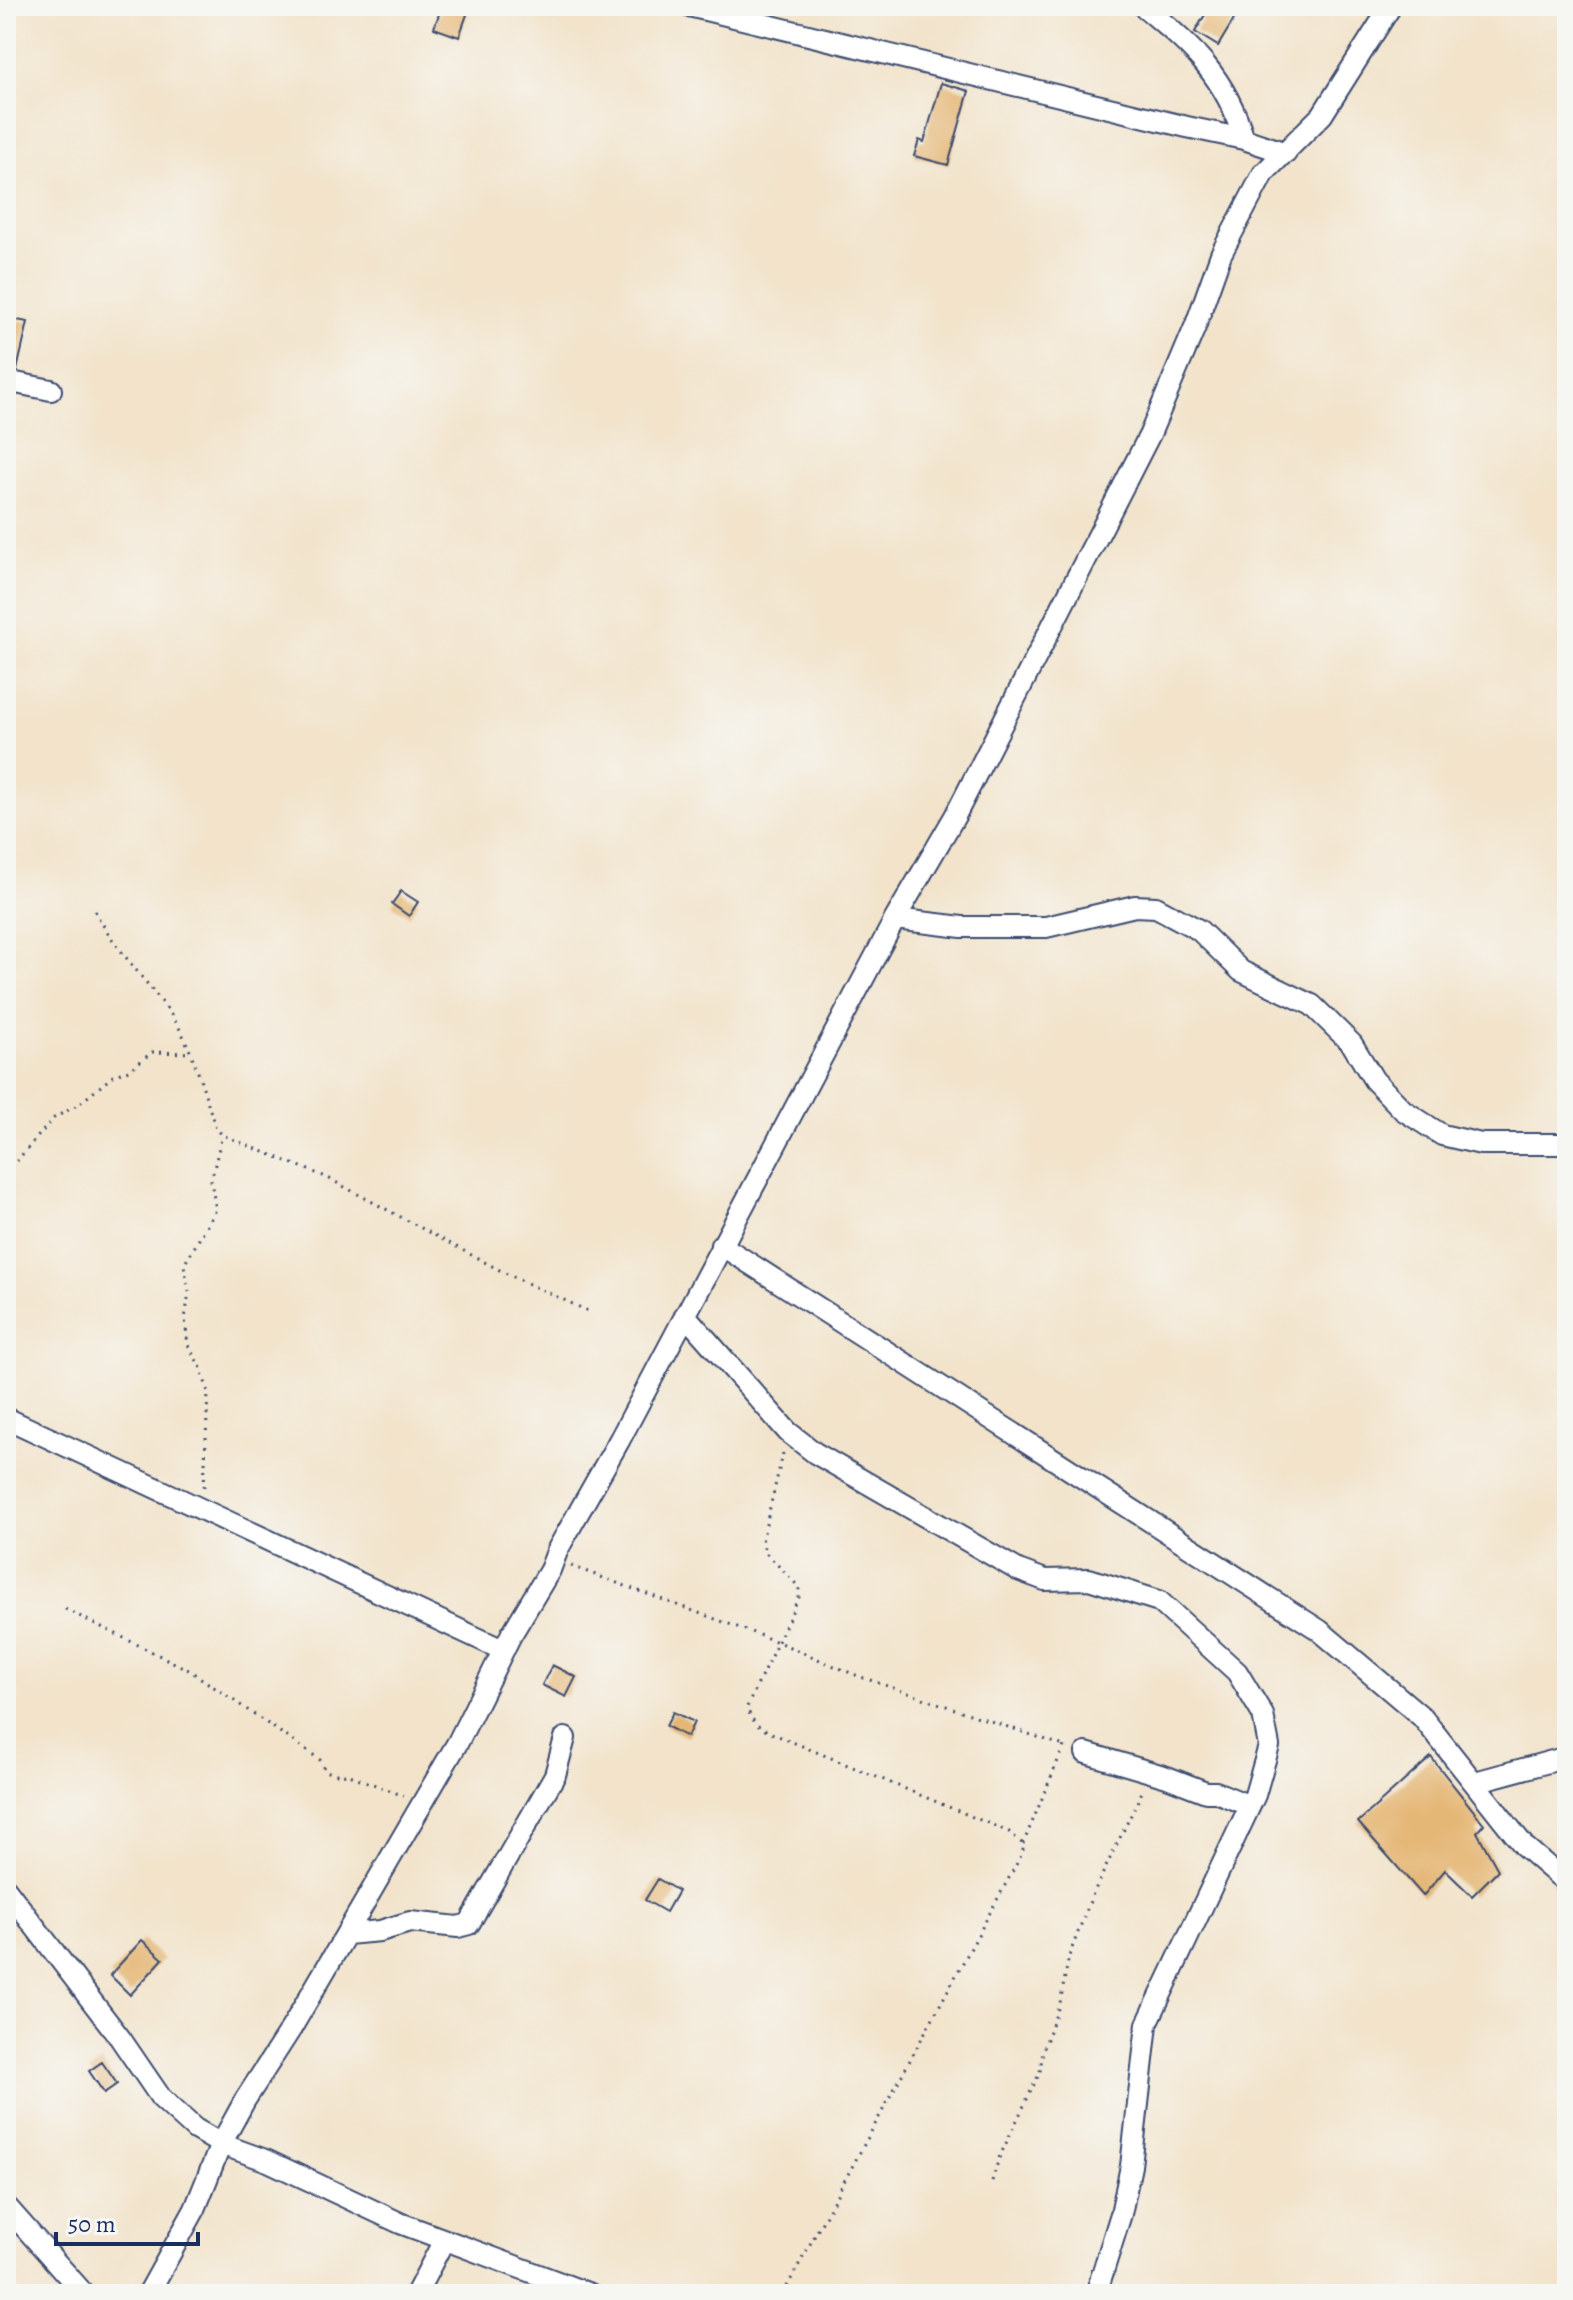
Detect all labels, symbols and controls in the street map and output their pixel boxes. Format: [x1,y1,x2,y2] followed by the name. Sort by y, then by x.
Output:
[56,2196,198,2246] scale bar
[68,2208,116,2240] text: 50 m

